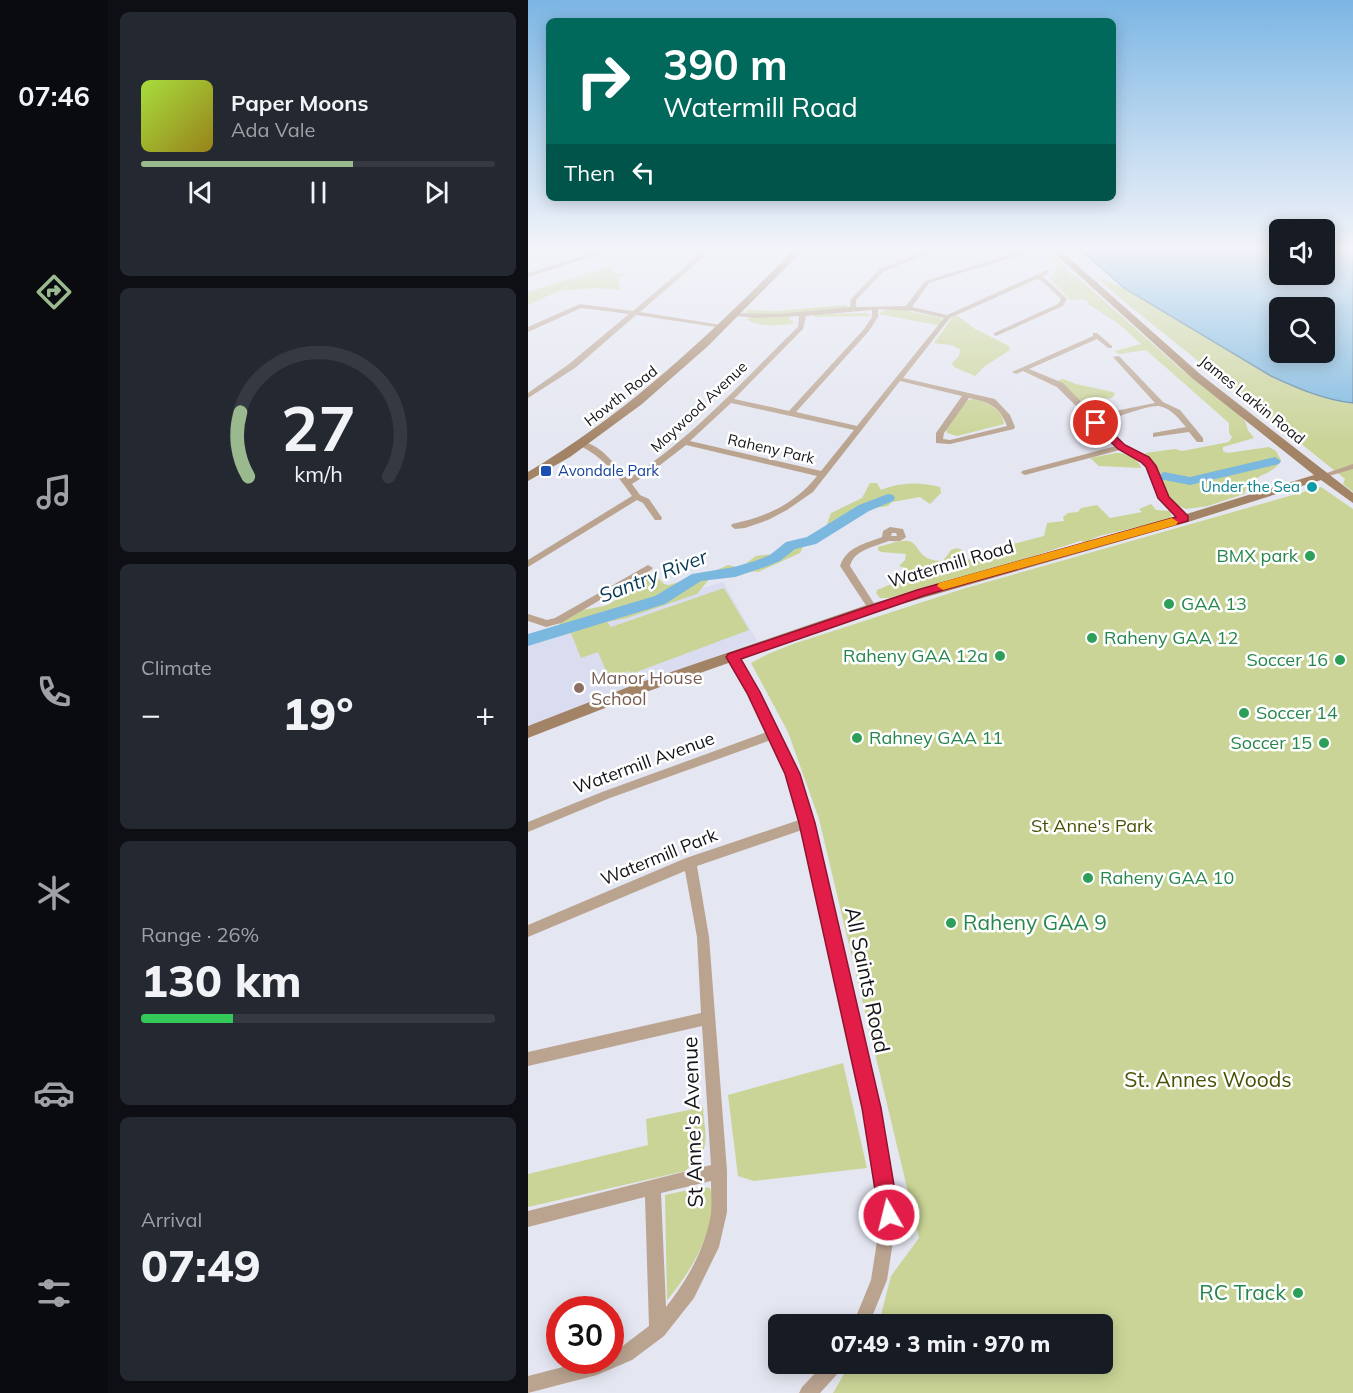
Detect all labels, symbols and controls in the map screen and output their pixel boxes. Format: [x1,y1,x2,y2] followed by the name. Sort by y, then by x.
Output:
[663,38,788,91] text: 390 m
[564,42,642,120] icon: right
[18,79,90,113] text: 07:46
[231,89,369,117] text: Paper Moons
[663,90,858,124] text: Watermill Road
[231,117,315,142] text: Ada Vale
[627,156,660,189] icon: left
[564,159,615,187] text: Then
[184,176,217,209] icon: previous
[302,176,335,209] icon: pause
[420,176,453,209] icon: next
[1269,219,1335,363] map controls
[1269,219,1335,285] button: sound
[33,271,75,313] icon: directions
[1269,297,1335,363] button: search
[1196,351,1309,448] street label: James Larkin Road
[646,357,751,456] street label: Maywood Avenue
[580,361,661,430] street label: Howth Road
[281,388,355,467] text: 27
[1070,397,1121,448] pin
[1079,406,1112,439] icon: arrive
[726,429,817,468] street label: Raheny Park
[294,461,342,488] text: km/h
[558,461,659,480] place label: Avondale Park
[539,464,553,478] marker: Avondale Park
[33,471,75,513] icon: music
[1201,477,1300,496] place label: Under the Sea
[1305,480,1319,494] marker: Under the Sea
[885,535,1016,592] street label: Watermill Road
[595,543,711,608] water label: Santry River
[1216,544,1299,567] place label: BMX park
[1303,549,1317,563] marker: BMX park
[1181,592,1247,615] place label: GAA 13
[1162,597,1176,611] marker: GAA 13
[1104,626,1238,649] place label: Raheny GAA 12
[1085,631,1099,645] marker: Raheny GAA 12
[843,644,988,667] place label: Raheny GAA 12a
[1246,648,1328,671] place label: Soccer 16
[993,649,1007,663] marker: Raheny GAA 12a
[1333,653,1347,667] marker: Soccer 16
[141,655,212,680] text: Climate
[591,666,702,710] place label: Manor House School
[33,671,75,713] icon: phone
[572,681,586,695] marker: Manor House School
[282,685,354,741] text: 19°
[141,693,161,734] text: −
[475,693,495,734] text: +
[1256,701,1338,724] place label: Soccer 14
[1237,706,1251,720] marker: Soccer 14
[570,726,717,799] street label: Watermill Avenue
[869,726,1003,749] place label: Rahney GAA 11
[850,731,864,745] marker: Rahney GAA 11
[1230,731,1312,754] place label: Soccer 15
[1317,736,1331,750] marker: Soccer 15
[1031,814,1154,837] park label: St Anne's Park
[597,822,721,890] street label: Watermill Park
[1100,866,1234,889] place label: Raheny GAA 10
[1081,871,1095,885] marker: Raheny GAA 10
[33,872,75,914] icon: climate
[840,904,896,1055] street label: All Saints Road
[963,909,1107,935] place label: Raheny GAA 9
[944,916,958,930] marker: Raheny GAA 9
[141,922,259,947] text: Range · 26%
[141,952,302,1008] text: 130 km
[676,1036,708,1208] street label: St Anne's Avenue
[1124,1066,1292,1092] park label: St. Annes Woods
[33,1072,75,1114] icon: car
[857,1183,921,1247] position arrow
[141,1207,202,1232] text: Arrival
[141,1237,261,1293] text: 07:49
[33,1272,75,1314] icon: filters
[1199,1279,1286,1305] place label: RC Track
[1291,1286,1305,1300] marker: RC Track
[546,1296,624,1374] speed limit sign: 30
[831,1330,1050,1358] text: 07:49 · 3 min · 970 m

